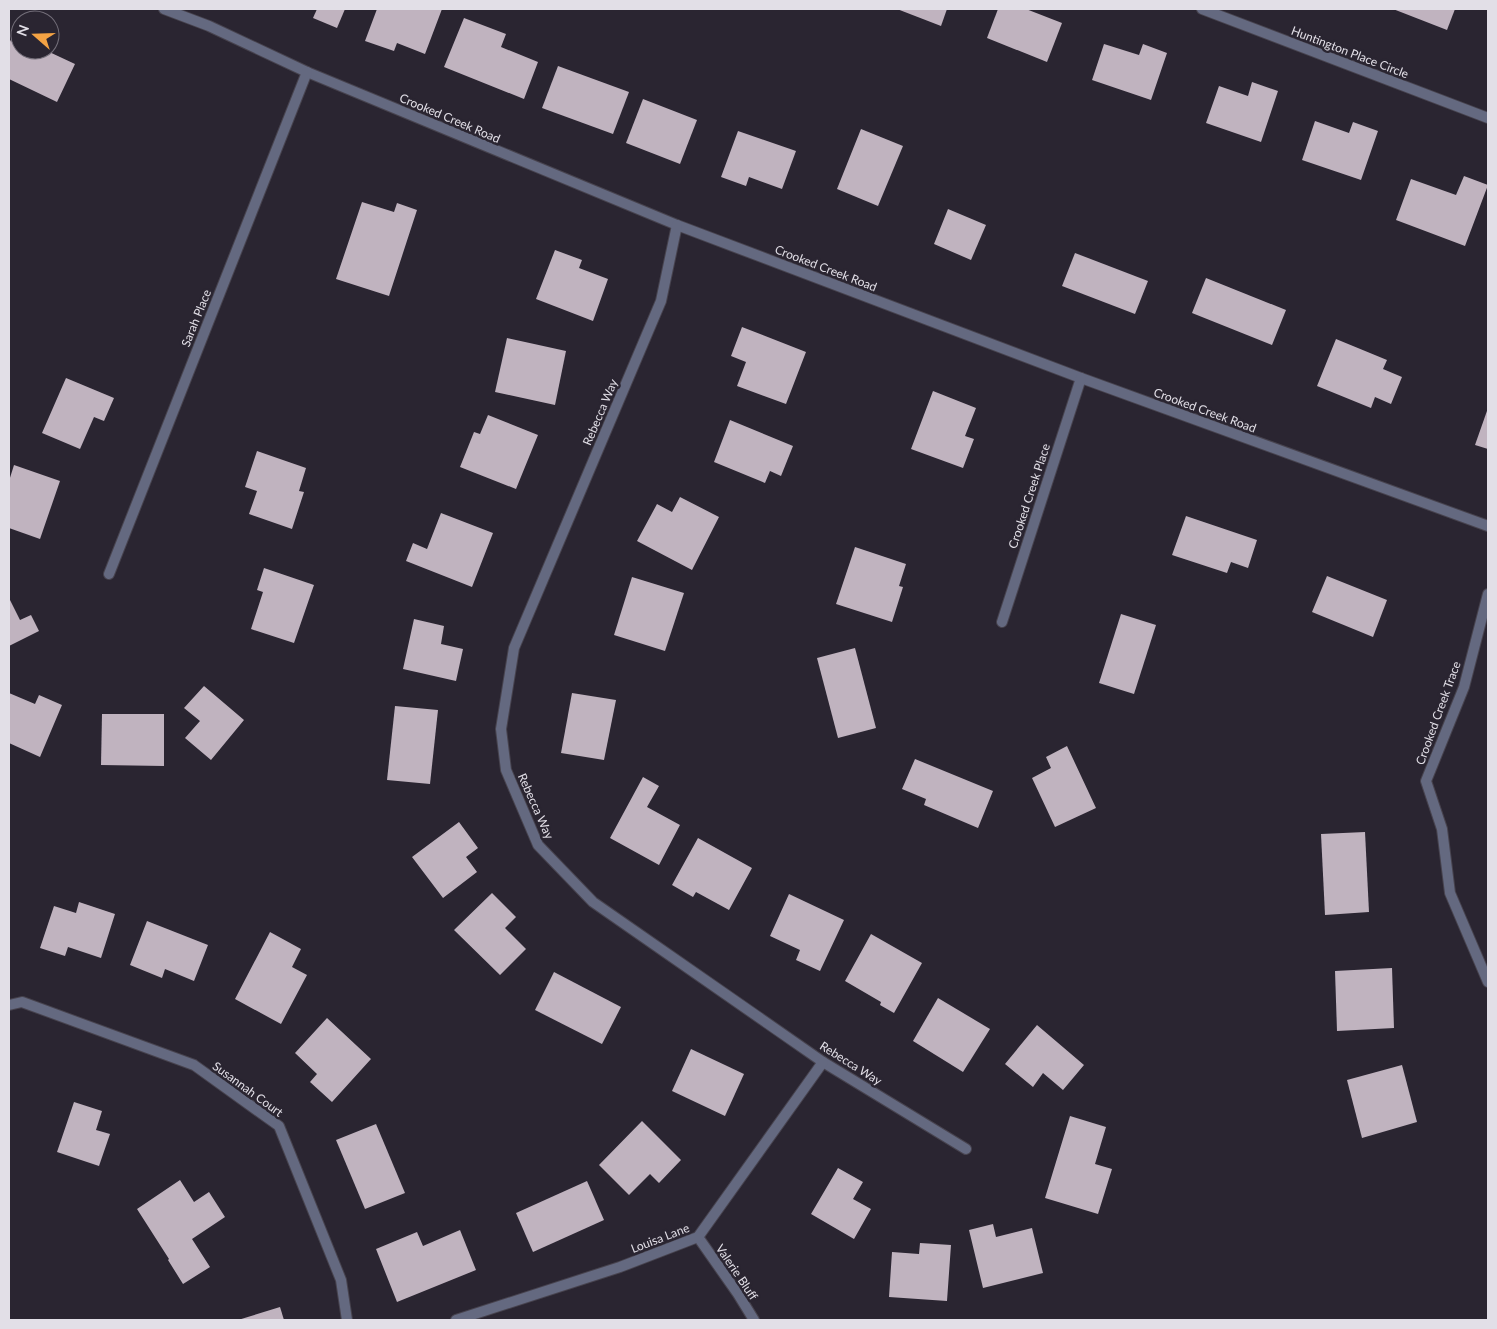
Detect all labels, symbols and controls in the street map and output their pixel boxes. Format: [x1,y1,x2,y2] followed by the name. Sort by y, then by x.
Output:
[10,10,60,60] north arrow
[12,22,32,38] text: N
[1289,23,1411,81] street label: Huntington Place Circle
[397,90,503,146] street label: Crooked Creek Road
[773,242,879,294] street label: Crooked Creek Road
[178,287,214,349] street label: Sarah Place
[579,376,621,447] street label: Rebecca Way
[1152,384,1258,436] street label: Crooked Creek Road
[1005,442,1053,550] street label: Crooked Creek Place
[1412,659,1464,767] street label: Crooked Creek Trace
[515,771,558,842] street label: Rebecca Way
[817,1038,886,1088] street label: Rebecca Way
[210,1058,287,1120] street label: Susannah Court
[629,1220,691,1256] street label: Louisa Lane
[713,1241,761,1303] street label: Valerie Bluff

